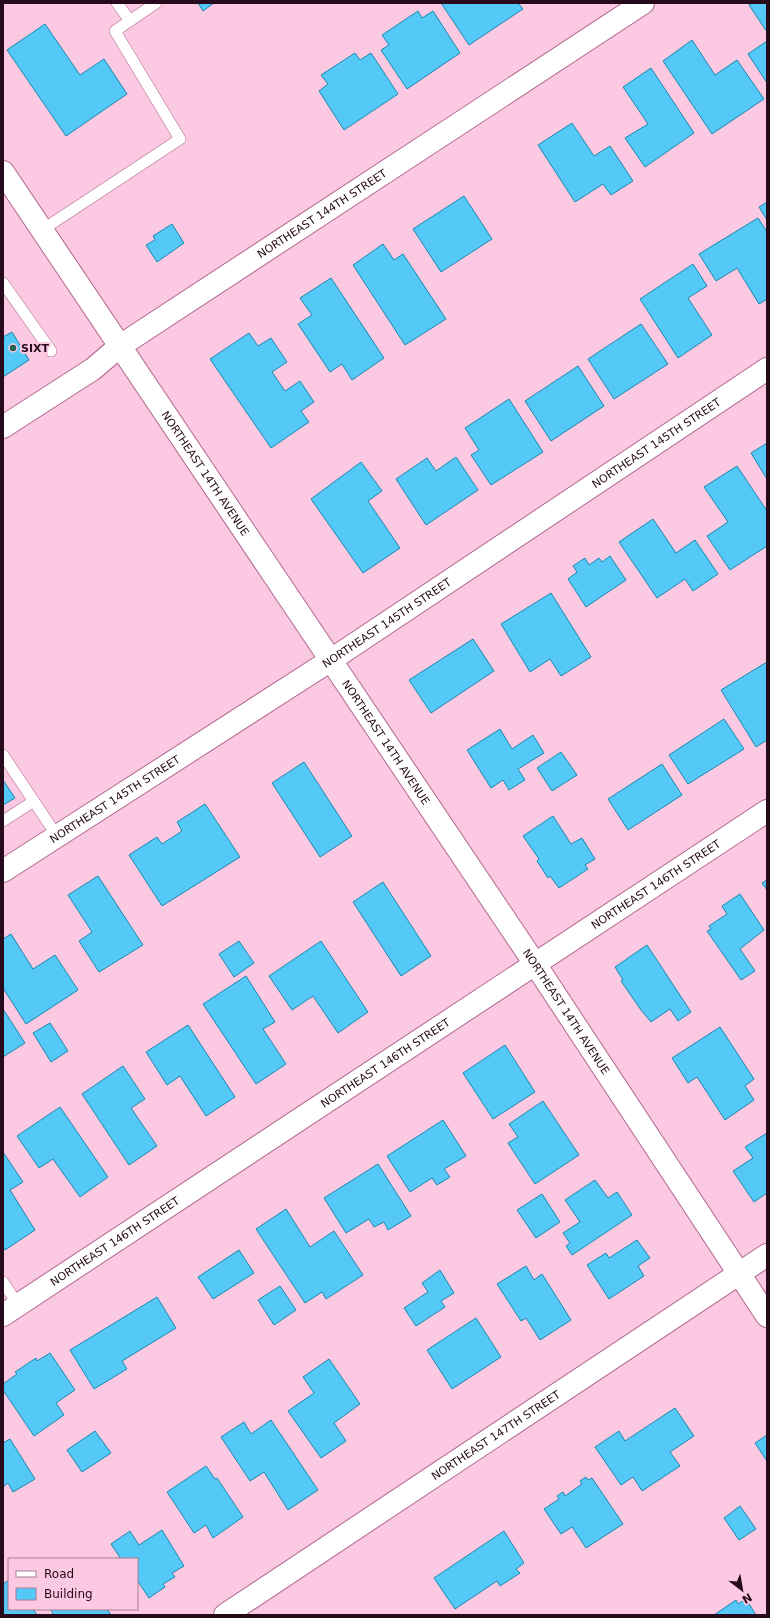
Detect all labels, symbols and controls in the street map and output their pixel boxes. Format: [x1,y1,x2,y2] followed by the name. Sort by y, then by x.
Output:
[255,166,389,261] street label: NORTHEAST 144TH STREET
[21,342,49,355] place label: SIXT
[8,343,18,353] marker: SIXT
[589,395,723,491] street label: NORTHEAST 145TH STREET
[159,408,252,538] street label: NORTHEAST 14TH AVENUE
[320,575,454,670] street label: NORTHEAST 145TH STREET
[340,677,433,807] street label: NORTHEAST 14TH AVENUE
[47,752,183,846] street label: NORTHEAST 145TH STREET
[589,837,723,932] street label: NORTHEAST 146TH STREET
[520,946,612,1077] street label: NORTHEAST 14TH AVENUE
[318,1015,453,1110] street label: NORTHEAST 146TH STREET
[48,1194,182,1288] street label: NORTHEAST 146TH STREET
[429,1388,563,1483] street label: NORTHEAST 147TH STREET
[8,1558,138,1610] legend
[44,1567,74,1581] text: Road
[722,1570,762,1610] north arrow
[44,1587,93,1601] text: Building
[740,1590,754,1606] text: N

